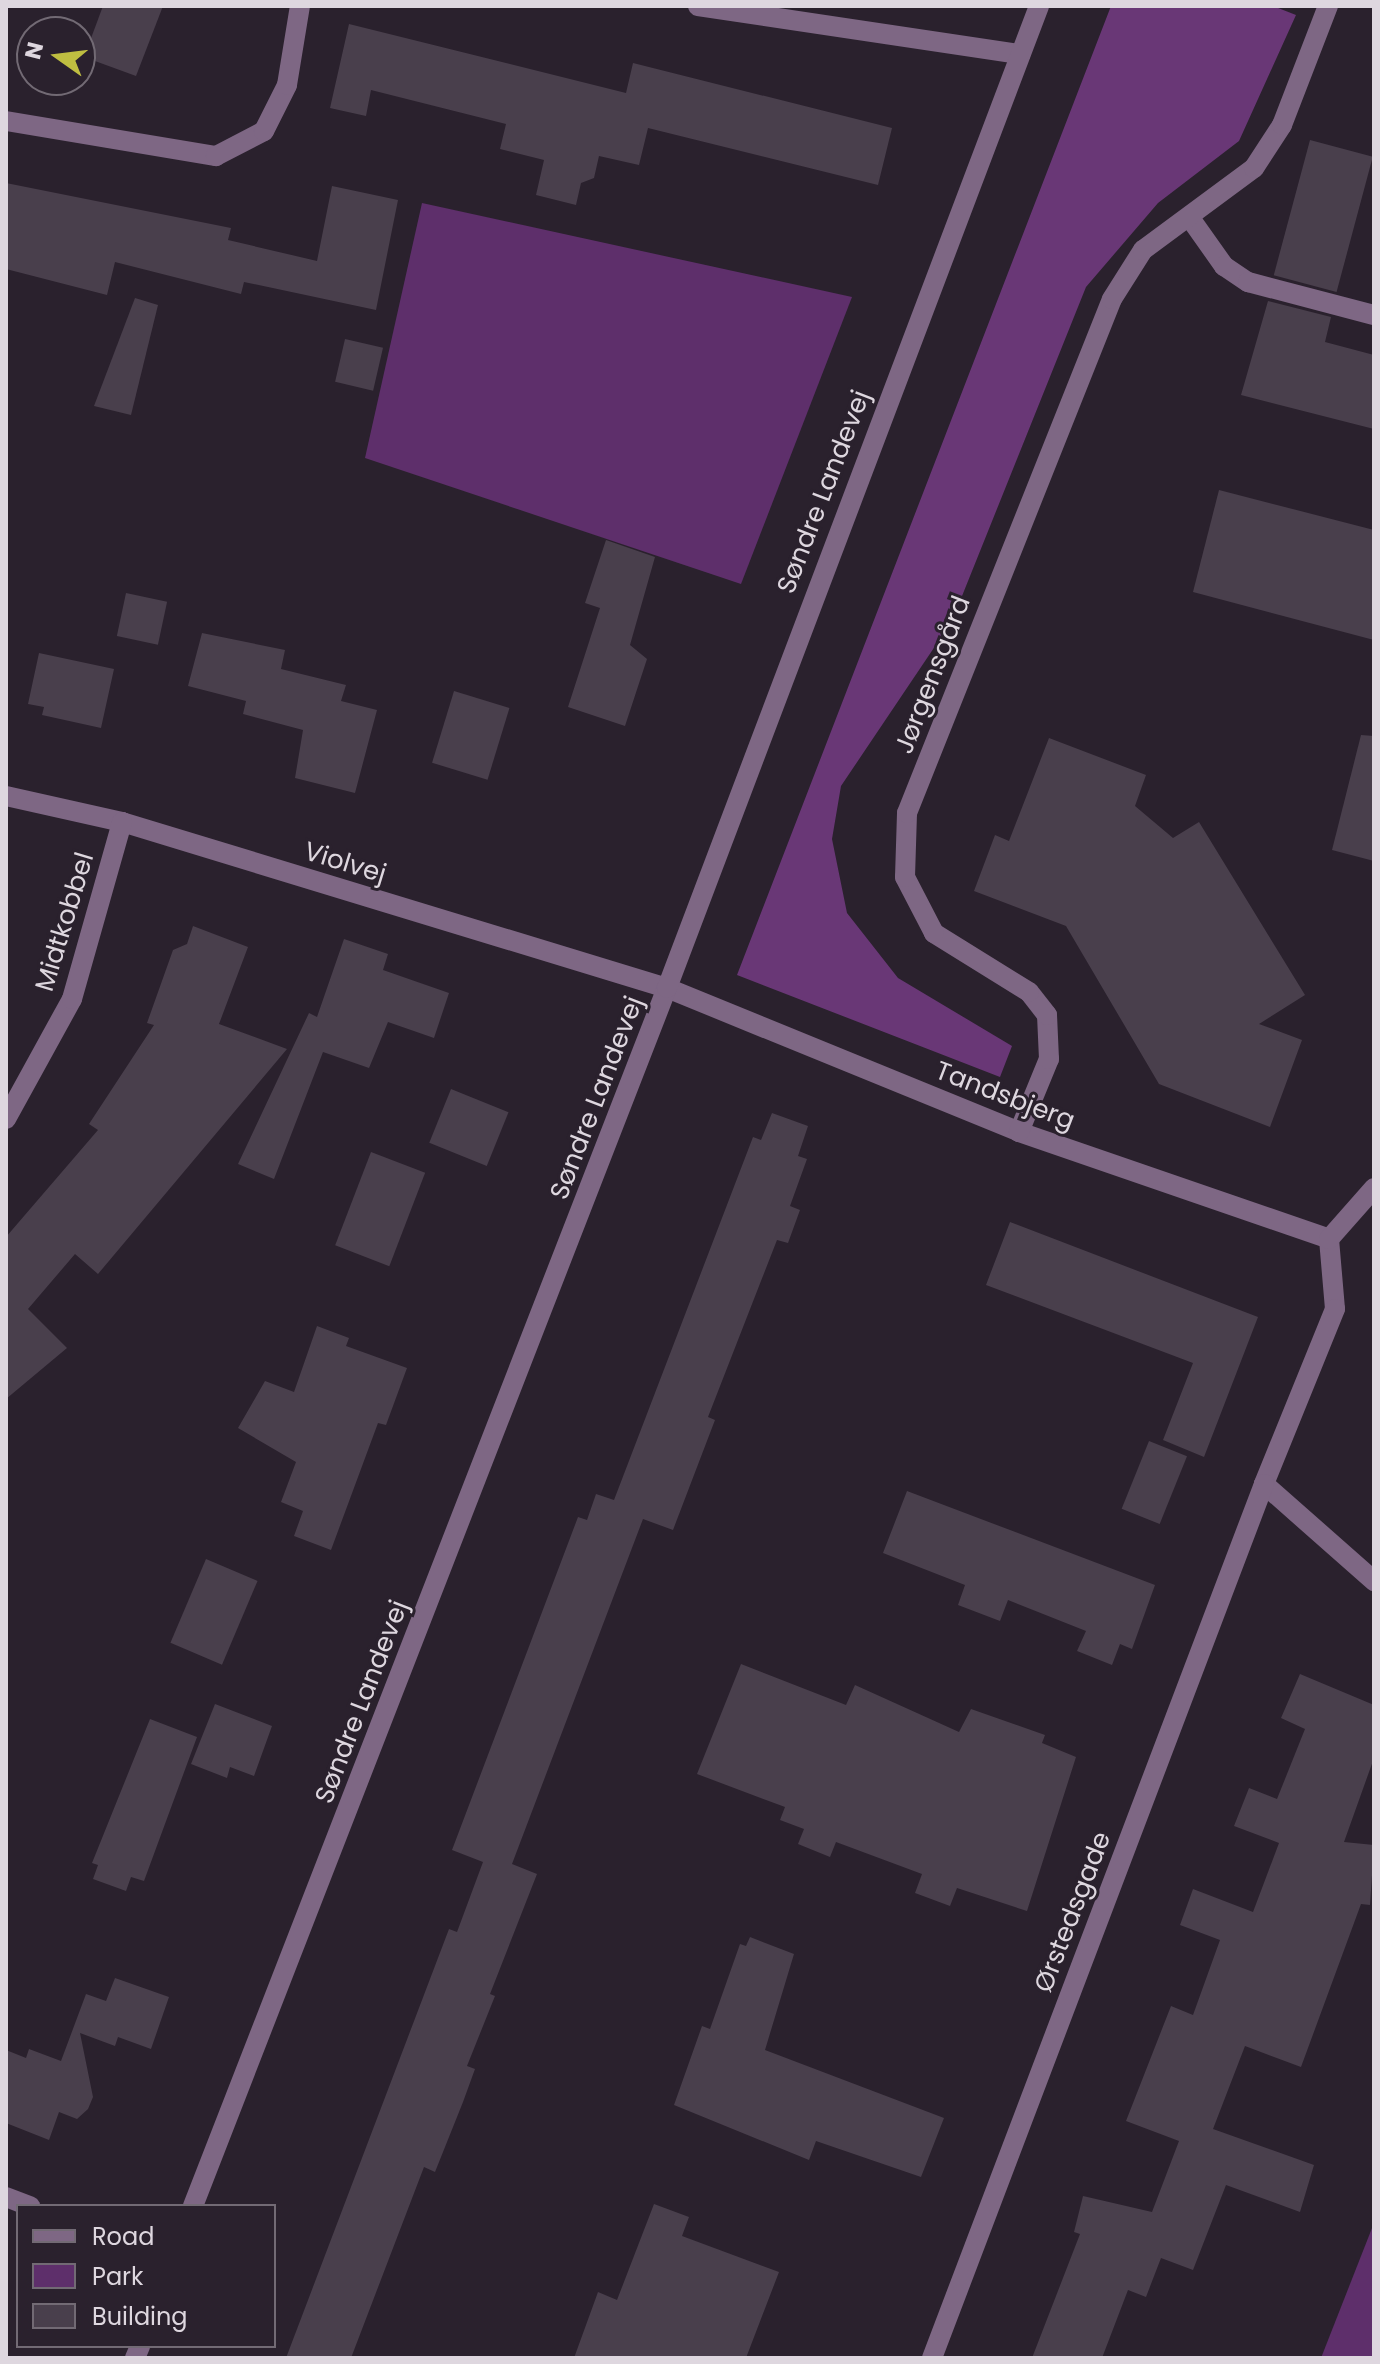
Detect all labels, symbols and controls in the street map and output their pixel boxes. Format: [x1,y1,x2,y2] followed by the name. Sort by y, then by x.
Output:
[16,16,96,96] north arrow
[17,39,51,62] text: N
[771,386,877,598] street label: Søndre Landevej
[889,592,977,758] street label: Jørgensgård
[300,836,390,890] street label: Violvej
[29,849,101,995] street label: Midtkobbel
[544,992,650,1204] street label: Søndre Landevej
[931,1055,1079,1137] street label: Tandsbjerg
[309,1596,415,1808] street label: Søndre Landevej
[1028,1827,1118,1997] street label: Ørstedsgade
[16,2204,276,2348] legend
[92,2220,154,2253] text: Road
[92,2260,143,2293] text: Park
[92,2300,188,2333] text: Building

